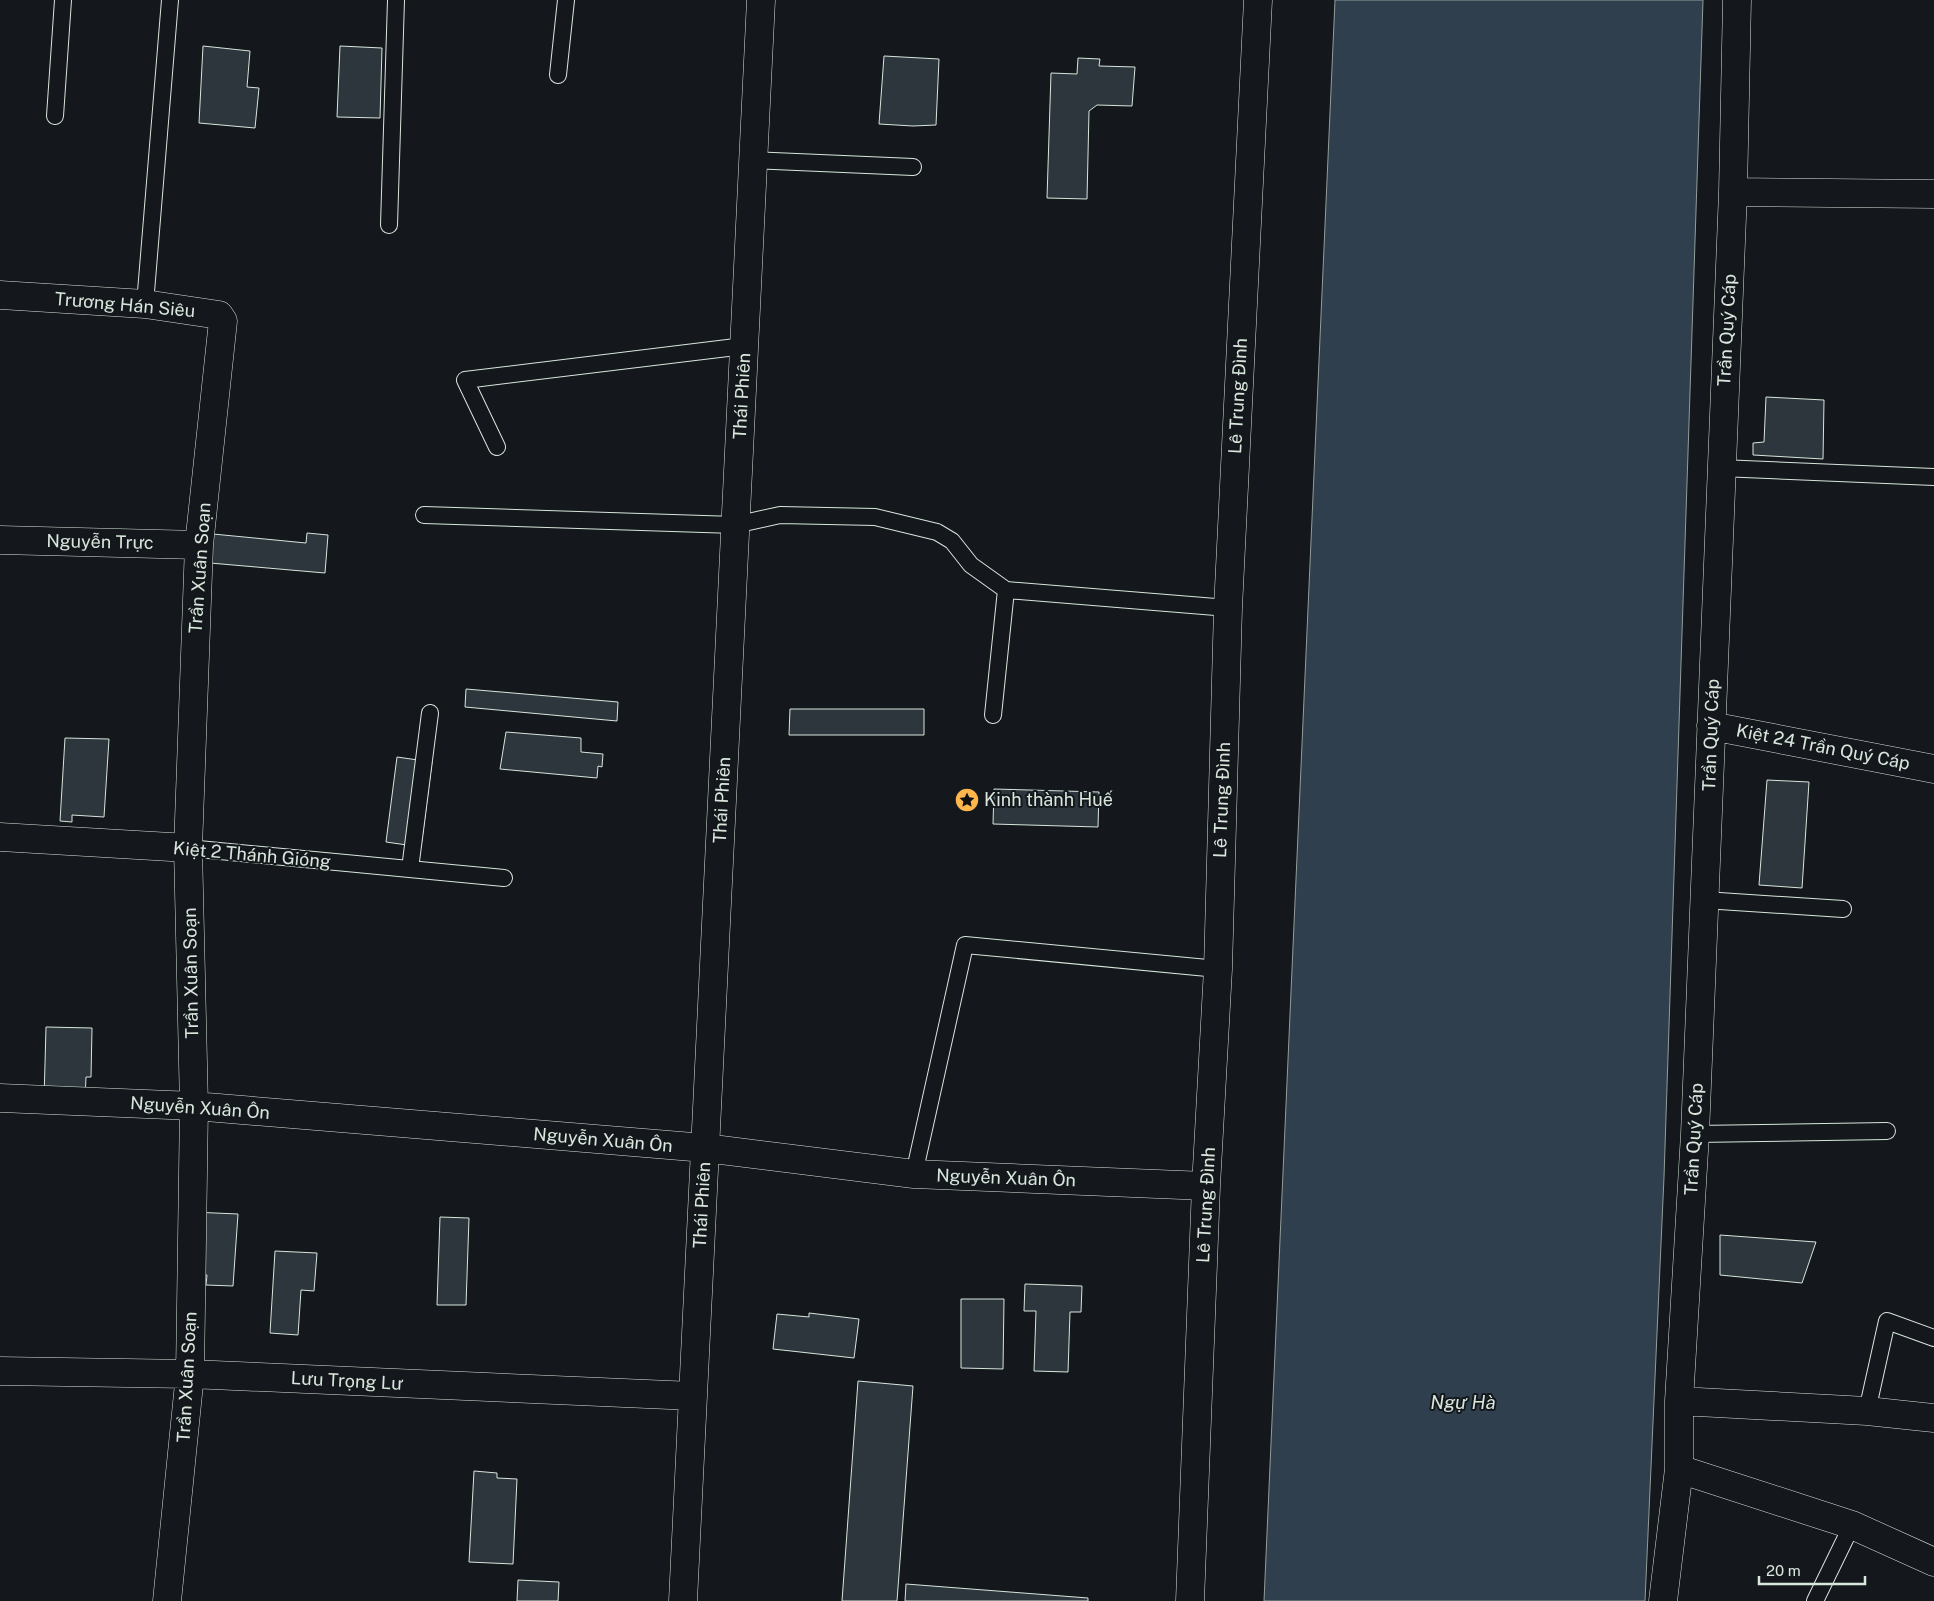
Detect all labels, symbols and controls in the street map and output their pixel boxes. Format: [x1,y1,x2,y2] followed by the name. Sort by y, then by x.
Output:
[1713,273,1740,387] street label: Trần Quý Cáp
[54,288,196,321] street label: Trương Hán Siêu
[1224,337,1251,455] street label: Lê Trung Đình
[729,352,754,440] street label: Thái Phiên
[184,502,215,634] street label: Trần Xuân Soạn
[46,530,154,553] street label: Nguyễn Trực
[1698,678,1723,791] street label: Trần Quý Cáp
[1734,719,1912,774] street label: Kiệt 24 Trần Quý Cáp
[1209,742,1234,858] street label: Lê Trung Đình
[709,756,734,844] street label: Thái Phiên
[954,787,980,813] place icon: Kinh thành Huế
[984,789,1113,810] place label: Kinh thành Huế
[172,837,332,872] street label: Kiệt 2 Thánh Gióng
[179,907,202,1039] street label: Trần Xuân Soạn
[1680,1082,1707,1196] street label: Trần Quý Cáp
[130,1092,271,1123] street label: Nguyễn Xuân Ôn
[532,1123,674,1156] street label: Nguyễn Xuân Ôn
[1192,1146,1219,1264] street label: Lê Trung Đình
[689,1161,714,1249] street label: Thái Phiên
[936,1165,1076,1190] street label: Nguyễn Xuân Ôn
[173,1311,200,1443] street label: Trần Xuân Soạn
[290,1367,404,1394] street label: Lưu Trọng Lư
[1430,1391,1496,1413] water label: Ngự Hà
[1759,1554,1865,1586] scale bar
[1766,1562,1801,1579] text: 20 m

